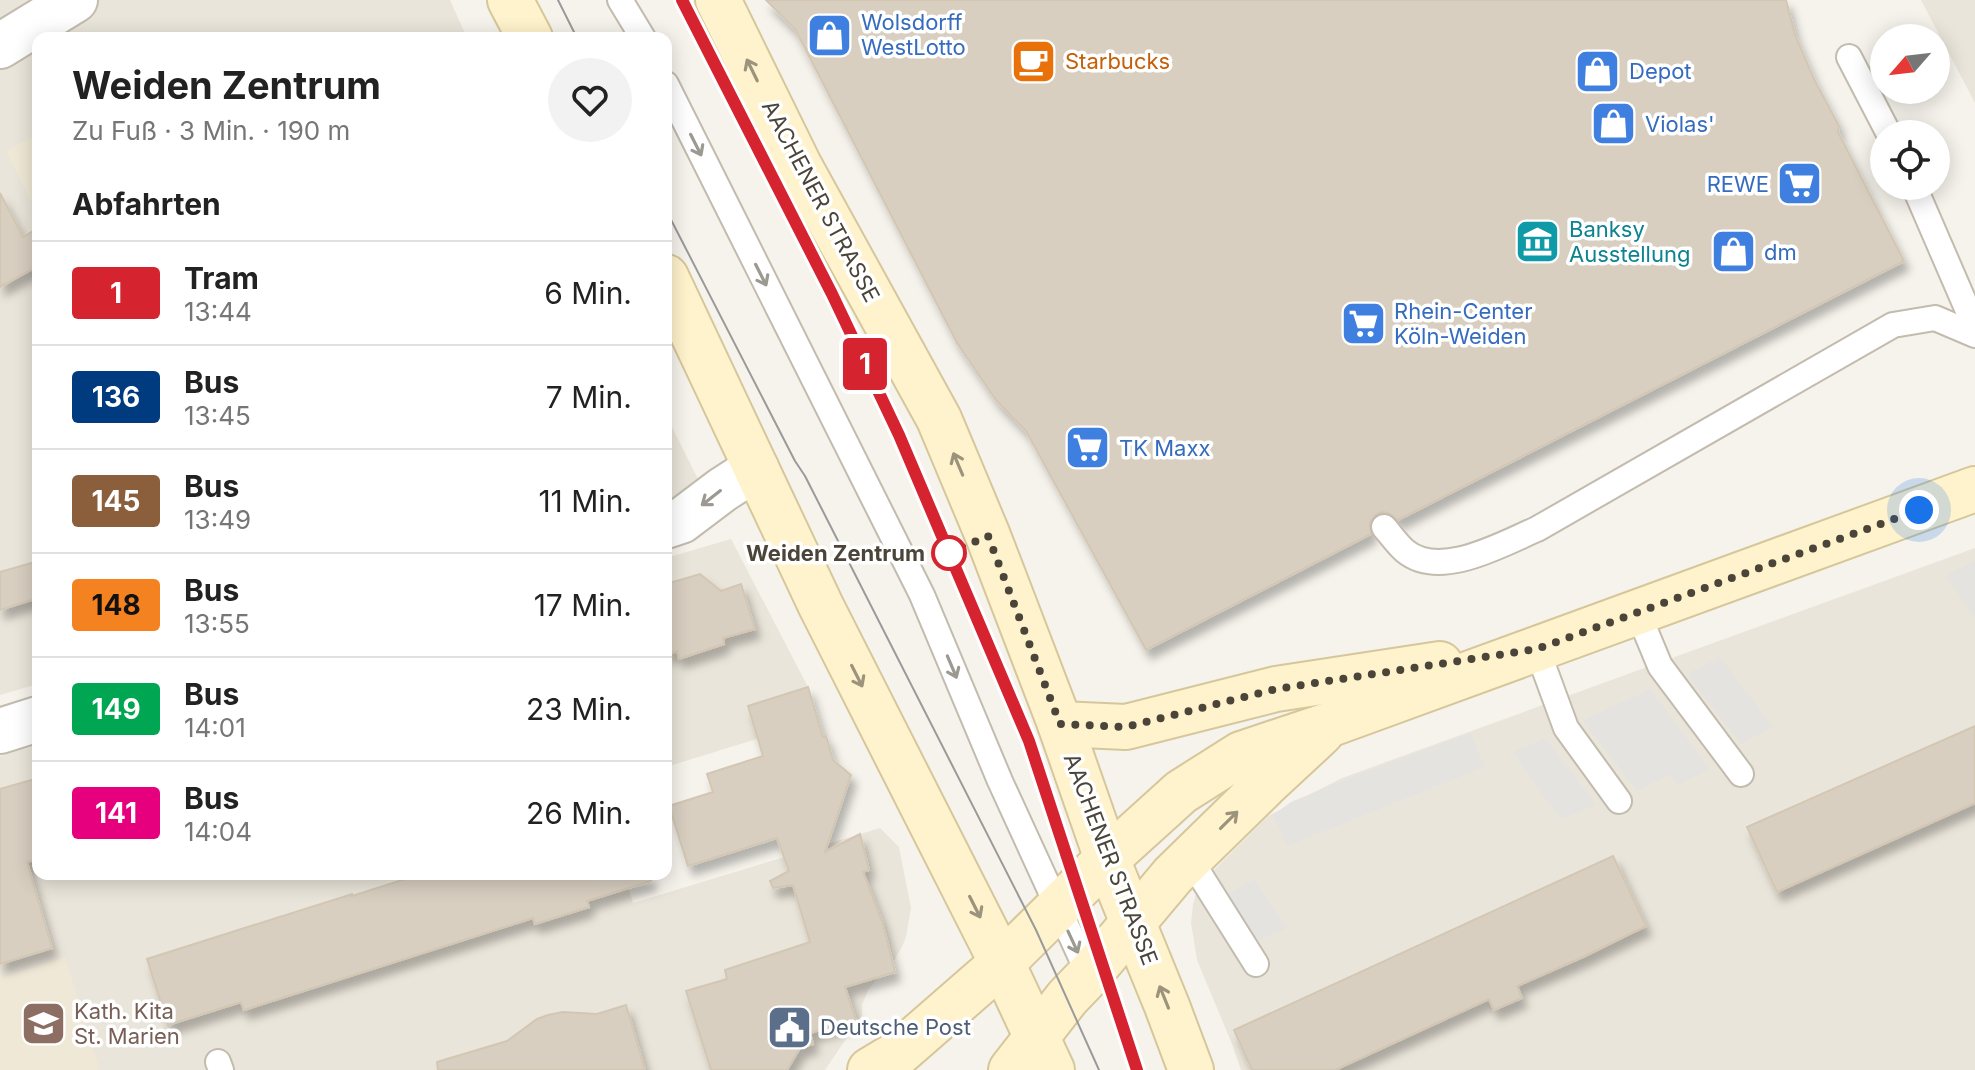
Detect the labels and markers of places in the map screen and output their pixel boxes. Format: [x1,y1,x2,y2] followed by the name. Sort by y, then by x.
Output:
[861,9,966,60] place label: Wolsdorff WestLotto
[806,11,854,59] shop icon: Wolsdorff WestLotto
[1010,37,1058,85] cafe icon: Starbucks
[1574,47,1622,95] shop icon: Depot
[1065,48,1170,74] place label: Starbucks
[1629,58,1692,84] place label: Depot
[1590,100,1638,148] shop icon: Violas'
[1645,111,1715,137] place label: Violas'
[1776,160,1824,208] supermarket icon: REWE
[1707,171,1769,197] place label: REWE
[1569,216,1690,267] place label: Banksy Ausstellung
[1514,218,1562,266] museum icon: Banksy Ausstellung
[1709,228,1757,276] shop icon: dm
[1764,239,1797,265] place label: dm
[1394,298,1532,349] place label: Rhein-Center Köln-Weiden
[1339,300,1387,348] supermarket icon: Rhein-Center Köln-Weiden
[1064,424,1112,472] supermarket icon: TK Maxx
[1119,435,1210,461] place label: TK Maxx
[932,536,966,570] marker: Weiden Zentrum
[746,540,925,566] place label: Weiden Zentrum
[74,998,180,1049] place label: Kath. Kita St. Marien
[19,1000,67,1048] school or university icon: Kath. Kita St. Marien
[765,1003,813,1051] public building icon: Deutsche Post
[820,1014,971,1040] place label: Deutsche Post

